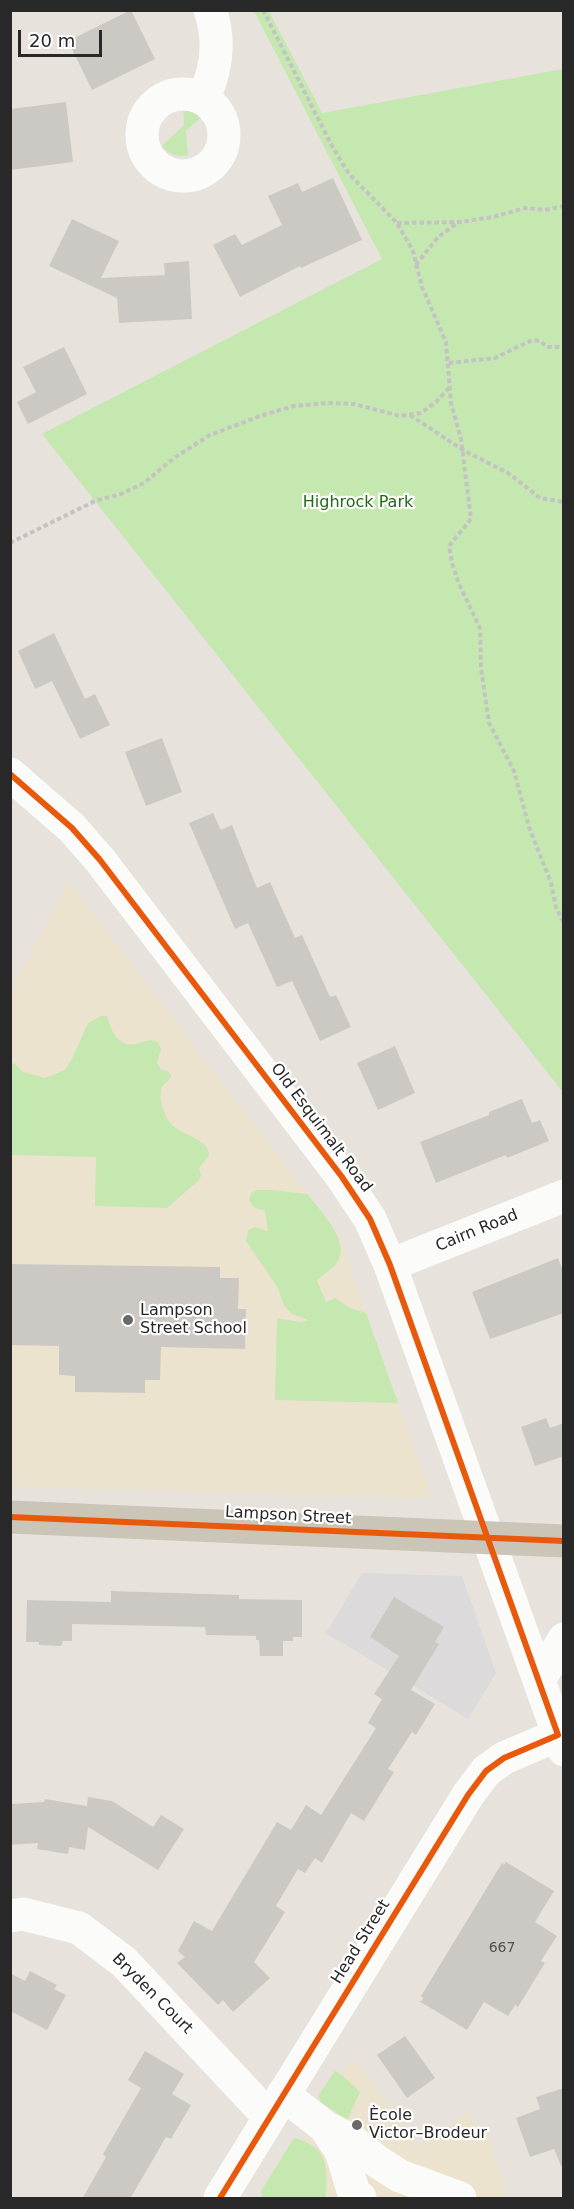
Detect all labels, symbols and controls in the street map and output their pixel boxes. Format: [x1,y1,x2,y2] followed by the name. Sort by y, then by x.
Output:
[21,18,105,56] scale bar
[29,30,75,51] text: 20 m
[303,493,413,513] park label: Highrock Park
[266,1060,376,1196] street label: Old Esquimalt Road
[433,1206,521,1256] street label: Cairn Road
[140,1301,247,1339] place label: Lampson Street School
[121,1313,135,1327] marker: Lampson Street School
[224,1503,352,1529] street label: Lampson Street
[328,1896,394,1988] street label: Head Street
[489,1940,515,1956] house number: 667
[108,1950,196,2038] street label: Bryden Court
[369,2106,487,2144] place label: Ècole Victor–Brodeur
[350,2118,364,2132] marker: Ècole Victor–Brodeur

